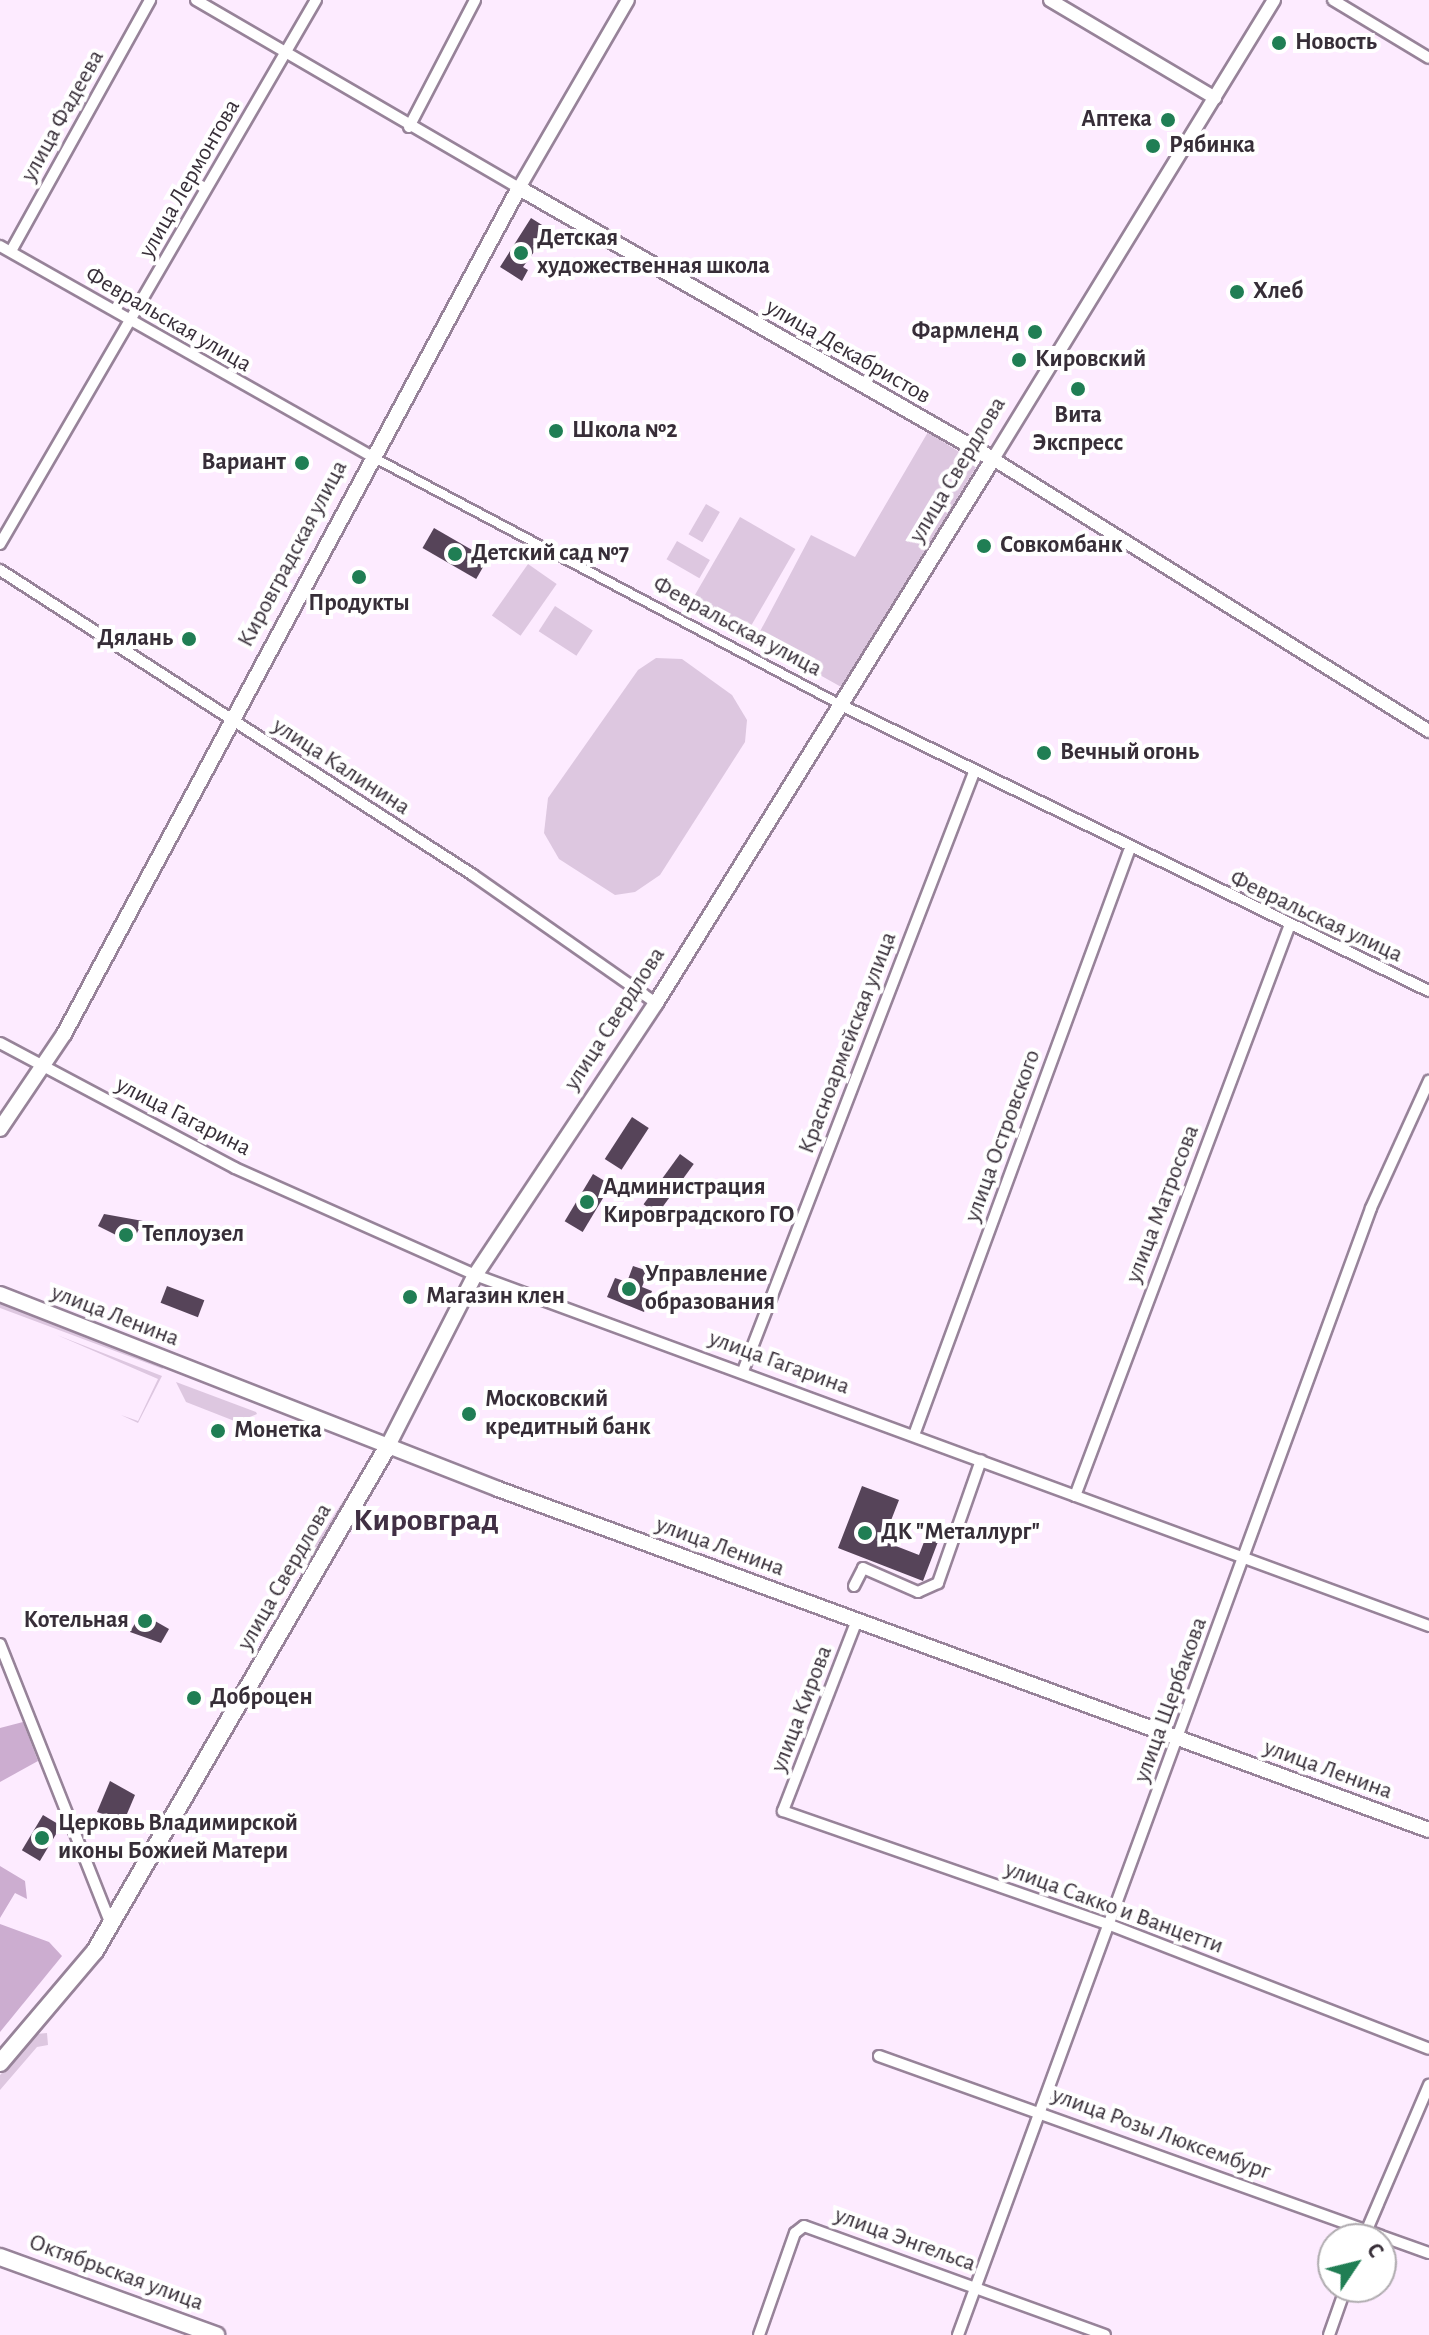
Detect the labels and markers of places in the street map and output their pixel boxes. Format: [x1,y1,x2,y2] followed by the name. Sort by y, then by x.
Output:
[1295,29,1377,57] place label: Новость
[1270,34,1288,52] marker: Новость
[1081,106,1152,134] place label: Аптека
[1159,111,1177,129] marker: Аптека
[1169,132,1255,160] place label: Рябинка
[1144,137,1162,155] marker: Рябинка
[537,225,770,281] place label: Детская художественная школа
[512,244,530,262] marker: Детская художественная школа
[1253,278,1303,306] place label: Хлеб
[1228,283,1246,301] marker: Хлеб
[911,318,1019,346] place label: Фармленд
[1026,323,1044,341] marker: Фармленд
[1035,346,1146,374] place label: Кировский
[1010,351,1028,369] marker: Кировский
[1069,380,1087,398] marker: Вита Экспресс
[1033,402,1123,458] place label: Вита Экспресс
[572,417,678,445] place label: Школа №2
[547,422,565,440] marker: Школа №2
[201,449,286,477] place label: Вариант
[293,454,311,472] marker: Вариант
[1000,532,1123,560] place label: Совкомбанк
[975,537,993,555] marker: Совкомбанк
[471,540,629,568] place label: Детский сад №7
[446,545,464,563] marker: Детский сад №7
[350,568,368,586] marker: Продукты
[308,590,410,618] place label: Продукты
[97,625,173,653] place label: Дялань
[180,630,198,648] marker: Дялань
[1060,739,1199,767] place label: Вечный огонь
[1035,744,1053,762] marker: Вечный огонь
[603,1174,795,1230] place label: Администрация Кировградского ГО
[578,1193,596,1211] marker: Администрация Кировградского ГО
[142,1221,244,1249] place label: Теплоузел
[117,1226,135,1244] marker: Теплоузел
[645,1261,775,1317] place label: Управление образования
[620,1280,638,1298] marker: Управление образования
[426,1283,565,1311] place label: Магазин клен
[401,1288,419,1306] marker: Магазин клен
[485,1386,651,1442] place label: Московский кредитный банк
[460,1405,478,1423] marker: Московский кредитный банк
[234,1417,322,1445] place label: Монетка
[209,1422,227,1440] marker: Монетка
[881,1519,1040,1547] place label: ДК "Металлург"
[856,1524,874,1542] marker: ДК "Металлург"
[24,1607,129,1635] place label: Котельная
[136,1612,154,1630] marker: Котельная
[210,1684,313,1712] place label: Доброцен
[185,1689,203,1707] marker: Доброцен
[58,1810,298,1866] place label: Церковь Владимирской иконы Божией Матери
[33,1829,51,1847] marker: Церковь Владимирской иконы Божией Матери

